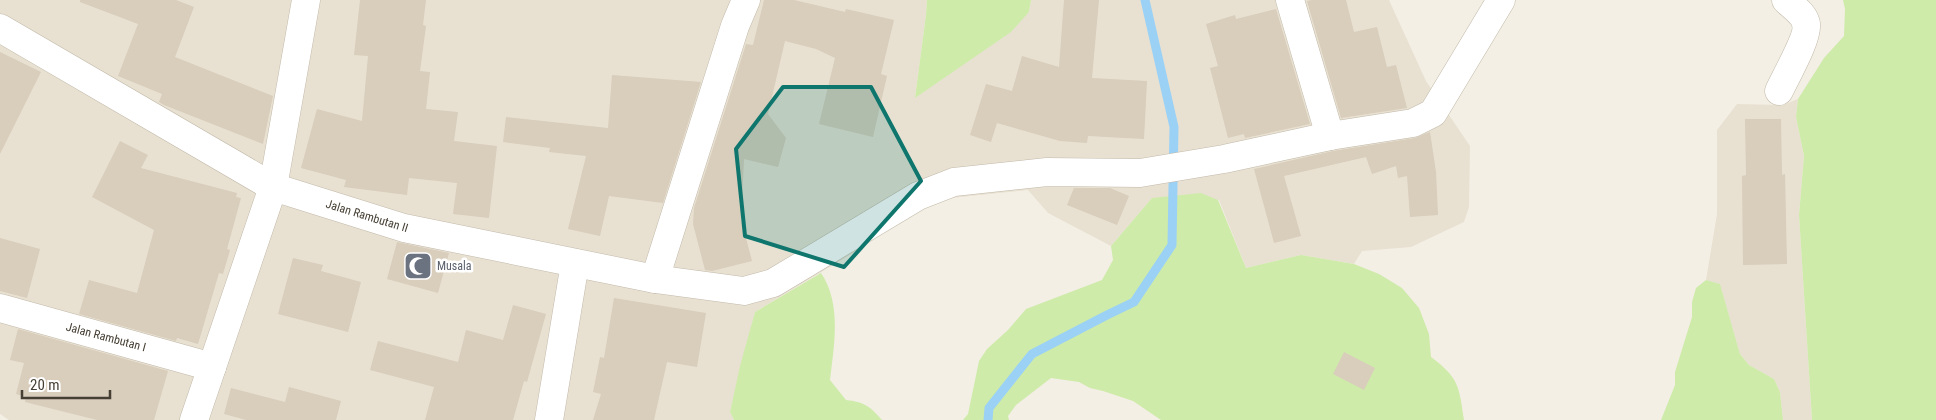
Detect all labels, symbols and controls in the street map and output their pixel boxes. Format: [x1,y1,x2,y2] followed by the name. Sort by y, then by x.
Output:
[324,197,410,235] street label: Jalan Rambutan II
[403,251,433,281] mosque icon: Musala
[437,259,472,273] place label: Musala
[64,320,148,354] street label: Jalan Rambutan I
[22,368,110,400] scale bar
[30,376,60,394] text: 20 m

